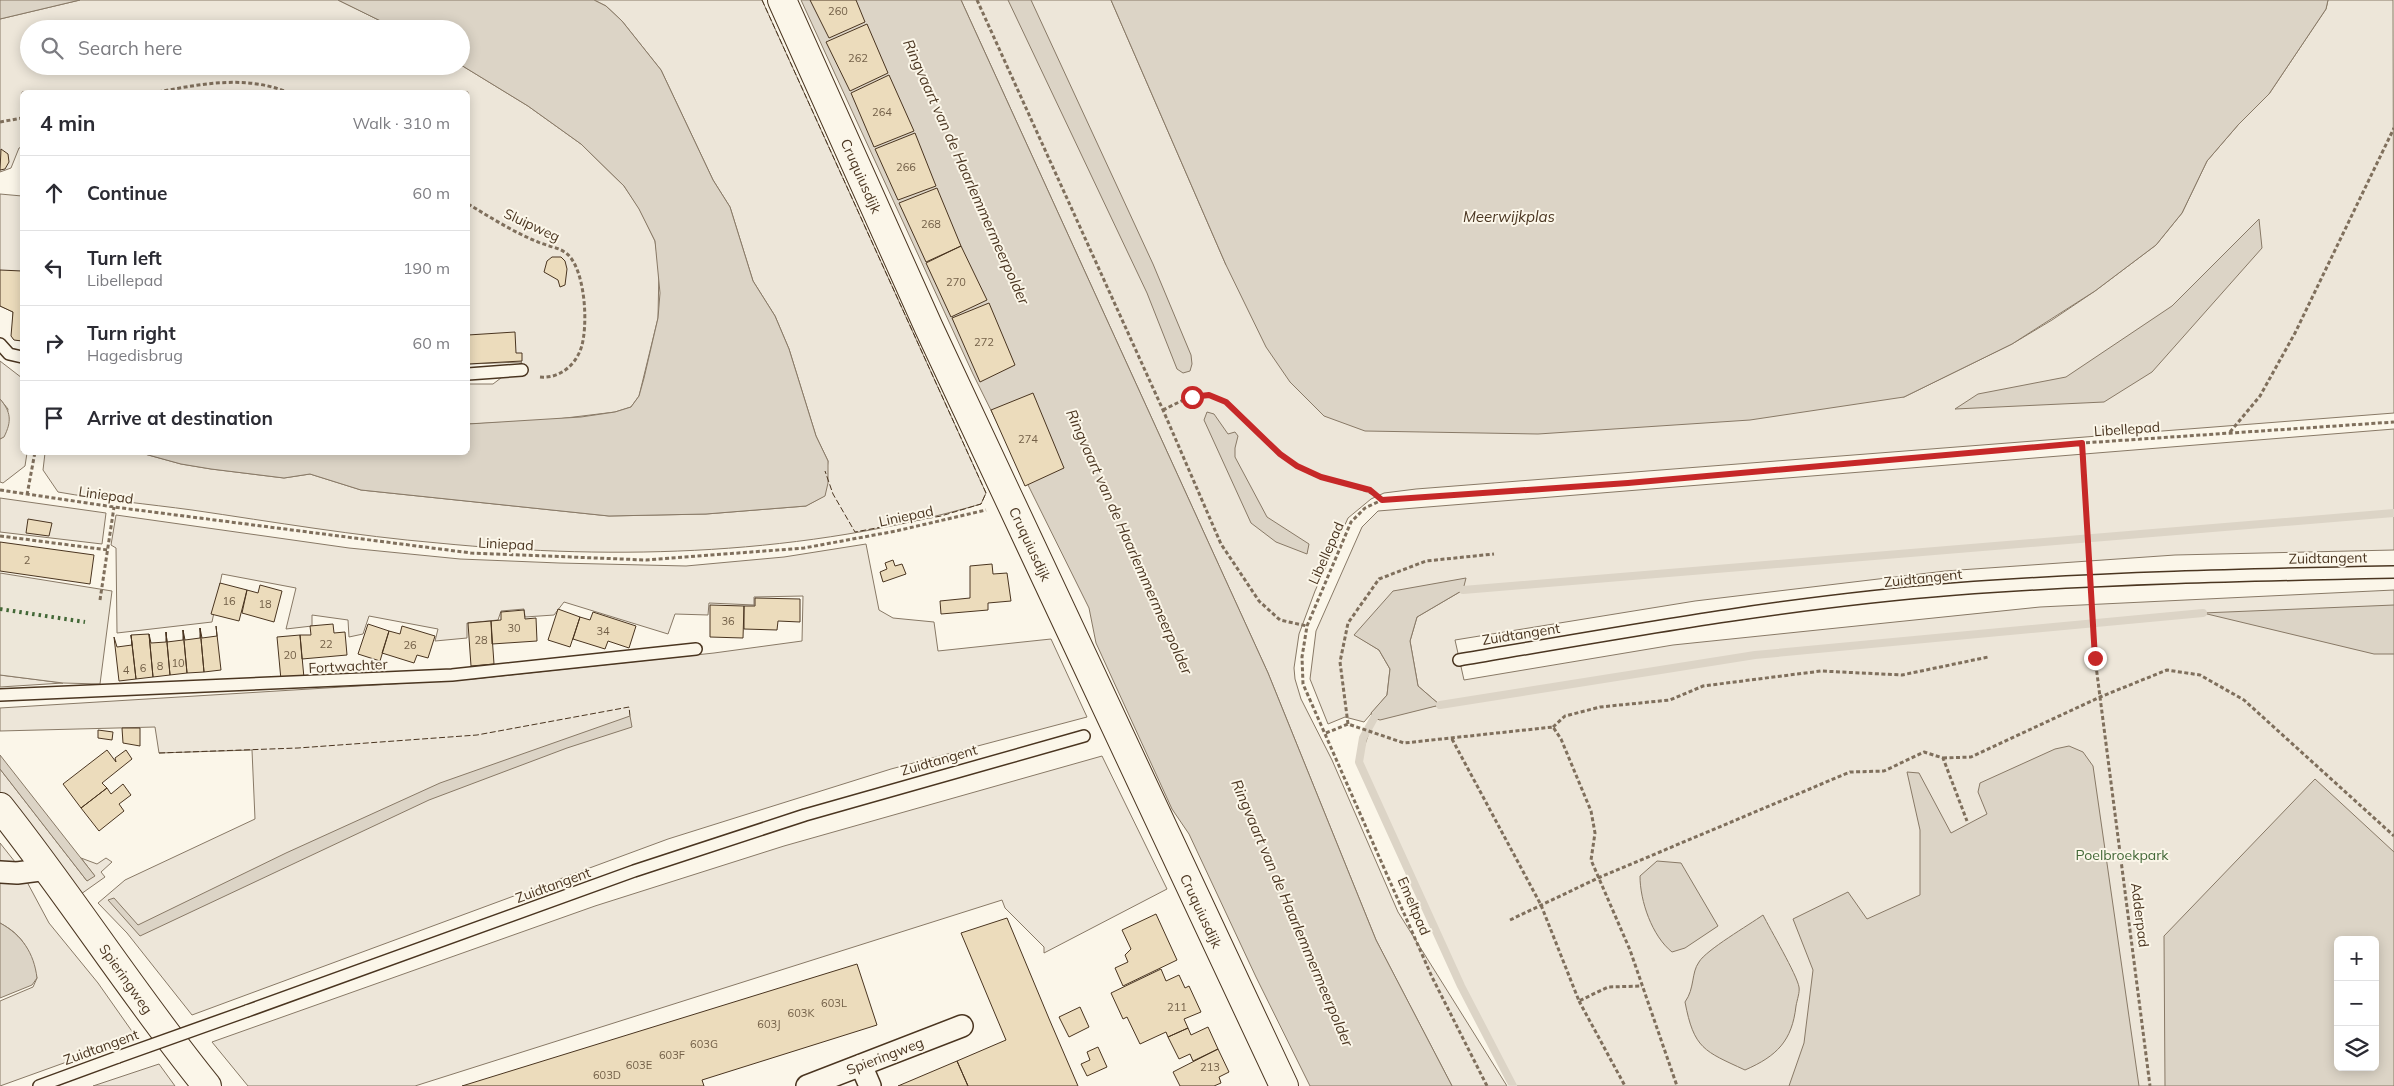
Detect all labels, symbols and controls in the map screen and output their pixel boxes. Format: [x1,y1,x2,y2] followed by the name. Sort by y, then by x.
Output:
[828,4,848,18] house number: 260
[20,20,470,75] search box
[38,34,66,62] icon: search
[78,36,182,60] text: Search here
[899,36,1034,308] water label: Ringvaart van de Haarlemmermeerpolder
[848,51,868,65] house number: 262
[872,105,892,119] house number: 264
[40,110,95,136] text: 4 min
[352,113,450,133] text: Walk · 310 m
[837,136,886,217] street label: Cruquiusdijk
[896,160,916,174] house number: 266
[40,179,68,207] icon: ahead
[87,181,167,205] text: Continue
[413,183,450,203] text: 60 m
[501,204,563,246] street label: Sluipweg
[1463,207,1555,226] water label: Meerwijkplas
[921,217,941,231] house number: 268
[87,246,162,270] text: Turn left
[40,254,68,282] icon: left
[403,258,450,278] text: 190 m
[87,270,163,290] text: Libellepad
[946,275,966,289] house number: 270
[87,321,176,345] text: Turn right
[40,329,68,357] icon: right
[413,333,450,353] text: 60 m
[974,335,994,349] house number: 272
[87,345,183,365] text: Hagedisbrug
[1181,386,1204,409] route start
[40,404,68,432] icon: arrive
[87,406,273,430] text: Arrive at destination
[1062,406,1197,678] water label: Ringvaart van de Haarlemmermeerpolder
[2093,418,2161,440] street label: Libellepad
[1018,432,1038,446] house number: 274
[77,482,135,508] street label: Liniepad
[877,501,935,531] street label: Liniepad
[1005,504,1055,585] street label: Cruquiusdijk
[1304,519,1348,587] street label: Libellepad
[478,534,534,554] street label: Liniepad
[2289,548,2368,568] street label: Zuidtangent
[24,553,31,567] house number: 2
[1883,565,1963,591] street label: Zuidtangent
[222,594,236,608] house number: 16
[258,597,272,611] house number: 18
[721,614,735,628] house number: 36
[1481,619,1561,649] street label: Zuidtangent
[507,621,521,635] house number: 30
[596,624,610,638] house number: 34
[474,633,488,647] house number: 28
[319,637,333,651] house number: 22
[403,638,417,652] house number: 26
[2084,647,2107,670] route end
[283,648,297,662] house number: 20
[308,655,389,677] street label: Fortwachter
[171,656,185,670] house number: 10
[157,659,164,673] house number: 8
[140,661,147,675] house number: 6
[123,663,130,677] house number: 4
[899,740,979,779] street label: Zuidtangent
[1227,776,1358,1050] water label: Ringvaart van de Haarlemmermeerpolder
[2075,846,2169,864] park label: Poelbroekpark
[513,863,593,907] street label: Zuidtangent
[1176,871,1226,952] street label: Cruquiusdijk
[1394,874,1434,938] street label: Emeltpad
[2127,882,2153,948] street label: Adderpad
[2334,936,2379,1071] map controls
[2334,936,2379,981] button: +
[95,941,157,1017] street label: Spieringweg
[2334,981,2379,1026] button: −
[821,996,847,1010] house number: 603L
[1167,1000,1187,1014] house number: 211
[788,1006,815,1020] house number: 603K
[757,1017,781,1031] house number: 603J
[61,1025,141,1069] street label: Zuidtangent
[2334,1026,2379,1071] button: layers
[844,1033,926,1079] street label: Spieringweg
[690,1037,718,1051] house number: 603G
[659,1048,685,1062] house number: 603F
[626,1058,652,1072] house number: 603E
[1200,1060,1220,1074] house number: 213
[593,1068,621,1082] house number: 603D

